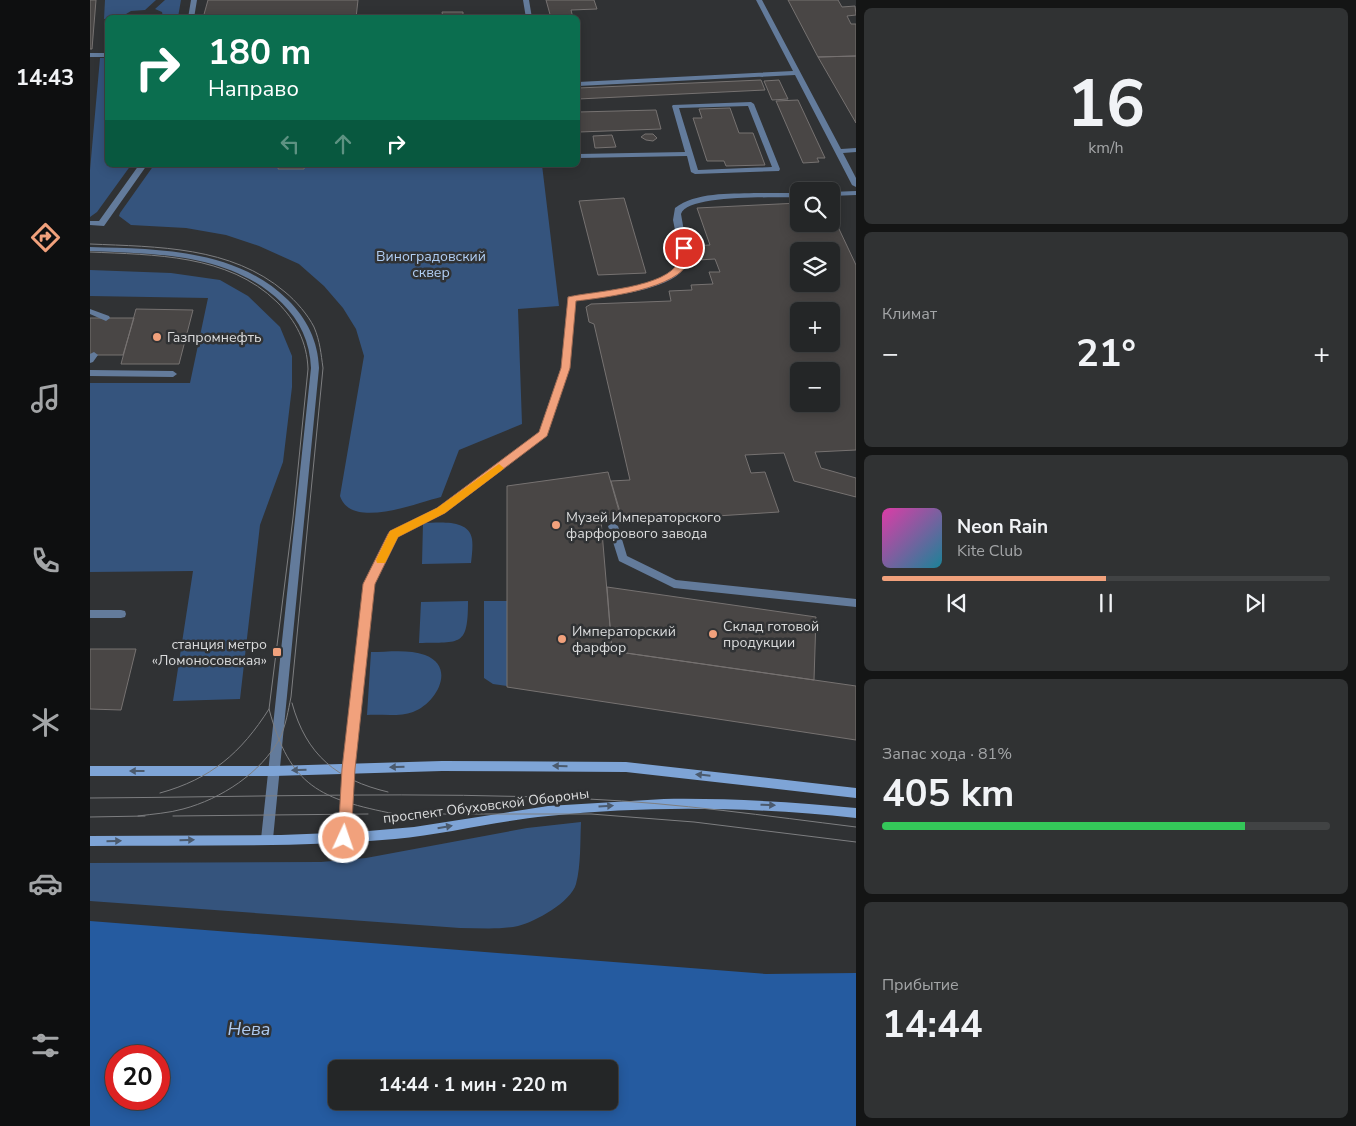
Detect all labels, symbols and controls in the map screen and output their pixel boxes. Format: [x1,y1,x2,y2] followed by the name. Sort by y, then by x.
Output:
[208,29,311,76] text: 180 m
[125,35,190,100] icon: right
[1067,60,1145,149] text: 16
[16,63,74,93] text: 14:43
[208,74,299,104] text: Направо
[276,130,304,158] icon: left
[329,130,357,158] icon: ahead
[382,130,410,158] icon: right
[1088,137,1124,159] text: km/h
[790,182,840,412] map controls
[790,182,840,232] button: search
[28,220,63,255] icon: directions
[663,227,705,269] pin
[670,234,698,262] icon: arrive
[790,242,840,292] button: layers
[376,247,486,282] park label: Виноградовский сквер
[790,302,840,352] button: +
[882,303,937,325] text: Климат
[167,328,262,347] place label: Газпромнефть
[1076,328,1136,379] text: 21°
[151,331,163,343] marker: Газпромнефть
[882,335,899,373] text: −
[1313,335,1330,373] text: +
[790,362,840,412] button: −
[28,381,63,416] icon: music
[566,508,721,543] place label: Музей Императорского фарфорового завода
[957,514,1048,540] text: Neon Rain
[550,519,562,531] marker: Музей Императорского фарфорового завода
[957,540,1023,562] text: Kite Club
[28,543,63,578] icon: phone
[943,589,971,617] icon: previous
[1092,589,1120,617] icon: pause
[1241,589,1269,617] icon: next
[723,617,819,652] place label: Склад готовой продукции
[572,622,676,657] place label: Императорский фарфор
[707,628,719,640] marker: Склад готовой продукции
[556,633,568,645] marker: Императорский фарфор
[152,635,267,670] place label: станция метро «Ломоносовская»
[271,646,283,658] marker: станция метро «Ломоносовская»
[28,705,63,740] icon: climate
[882,743,1012,765] text: Запас хода · 81%
[551,762,567,770] one-way arrow
[389,764,405,772] one-way arrow
[291,766,307,774] one-way arrow
[129,767,145,775] one-way arrow
[882,768,1014,819] text: 405 km
[695,771,711,779] one-way arrow
[382,784,590,828] street label: проспект Обуховской Обороны
[760,801,776,809] one-way arrow
[598,802,614,810] one-way arrow
[317,811,369,863] position arrow
[437,823,453,831] one-way arrow
[179,836,195,844] one-way arrow
[106,837,122,845] one-way arrow
[28,866,63,901] icon: car
[882,974,959,996] text: Прибытие
[882,999,983,1050] text: 14:44
[227,1017,271,1041] water label: Нева
[28,1028,63,1063] icon: filters
[105,1045,170,1110] speed limit sign: 20
[379,1072,567,1098] text: 14:44 · 1 мин · 220 m

